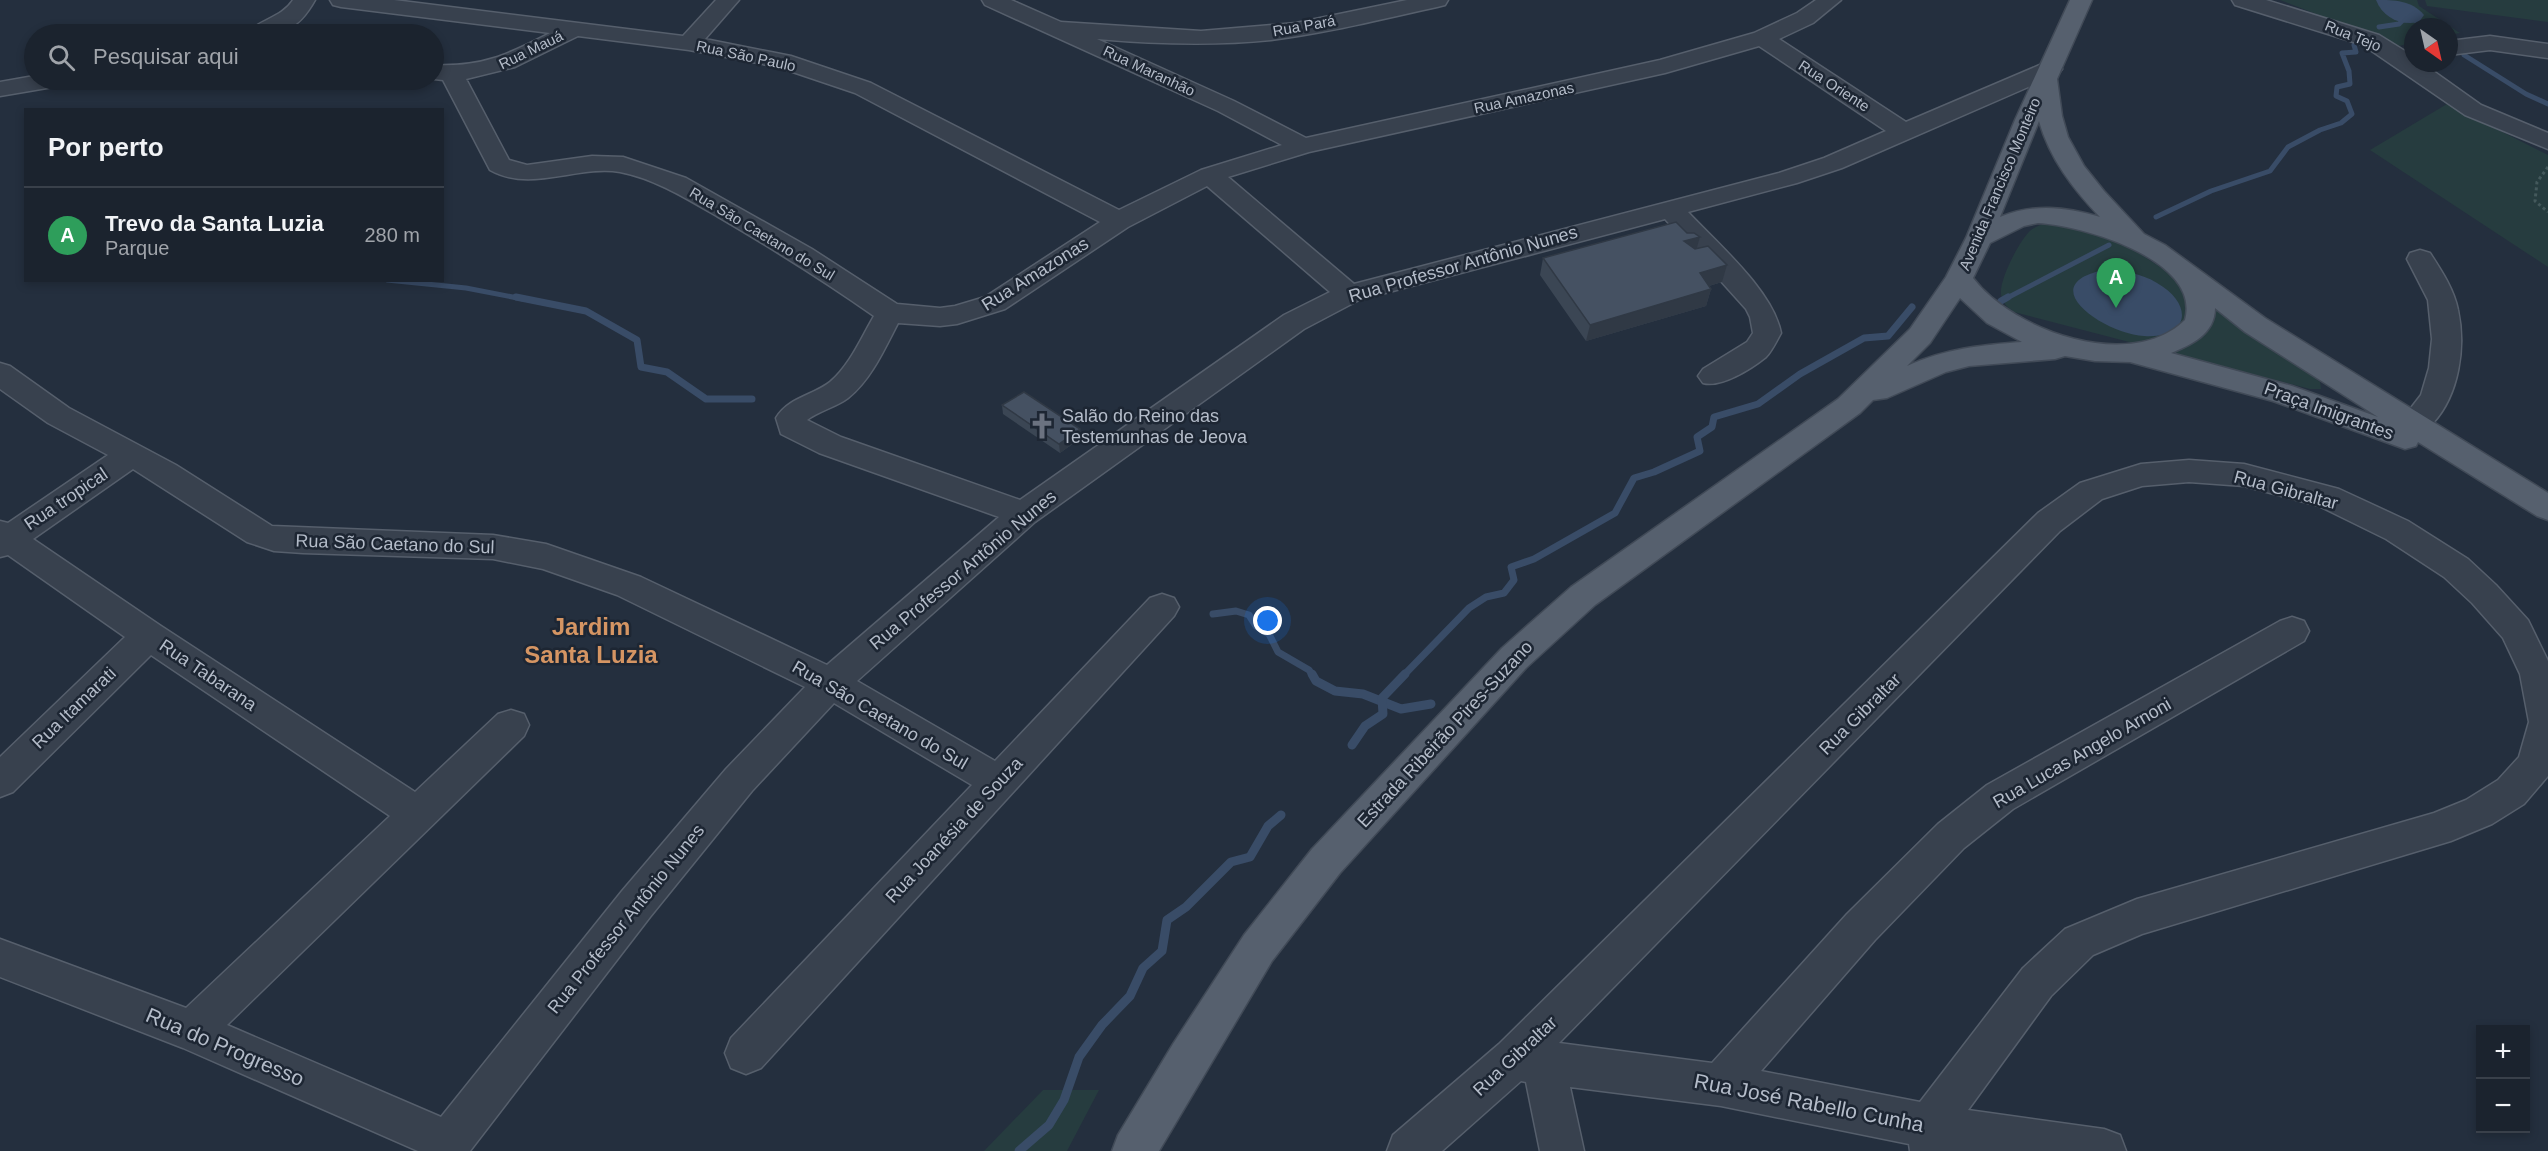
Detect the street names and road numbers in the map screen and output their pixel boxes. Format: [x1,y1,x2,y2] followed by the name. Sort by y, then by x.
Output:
[1271,12,1337,39] street label: Rua Pará
[2323,17,2384,54] street label: Rua Tejo
[496,26,566,72] street label: Rua Mauá
[695,37,797,74] street label: Rua São Paulo
[1101,42,1198,99] street label: Rua Maranhão
[1796,56,1873,115] street label: Rua Oriente
[1472,79,1575,116] street label: Rua Amazonas
[1955,95,2044,273] street label: Avenida Francisco Monteiro
[687,184,838,284] street label: Rua São Caetano do Sul
[1346,222,1580,306] street label: Rua Professor Antônio Nunes
[978,233,1092,315] street label: Rua Amazonas
[2262,378,2396,444] street label: Praça Imigrantes
[21,464,111,534] street label: Rua tropical
[2232,466,2340,514] street label: Rua Gibraltar
[866,486,1060,654] street label: Rua Professor Antônio Nunes
[295,531,495,557] street label: Rua São Caetano do Sul
[156,635,261,715] street label: Rua Tabarana
[1353,637,1537,831] street label: Estrada Ribeirão Pires-Suzano
[789,657,971,773] street label: Rua São Caetano do Sul
[28,663,120,753] street label: Rua Itamarati
[1815,669,1905,759] street label: Rua Gibraltar
[1989,694,2175,812] street label: Rua Lucas Angelo Arnoni
[882,753,1027,907] street label: Rua Joanésia de Souza
[544,821,708,1017] street label: Rua Professor Antônio Nunes
[143,1003,308,1090] street label: Rua do Progresso
[1469,1012,1561,1100] street label: Rua Gibraltar
[1692,1069,1926,1136] street label: Rua José Rabello Cunha

